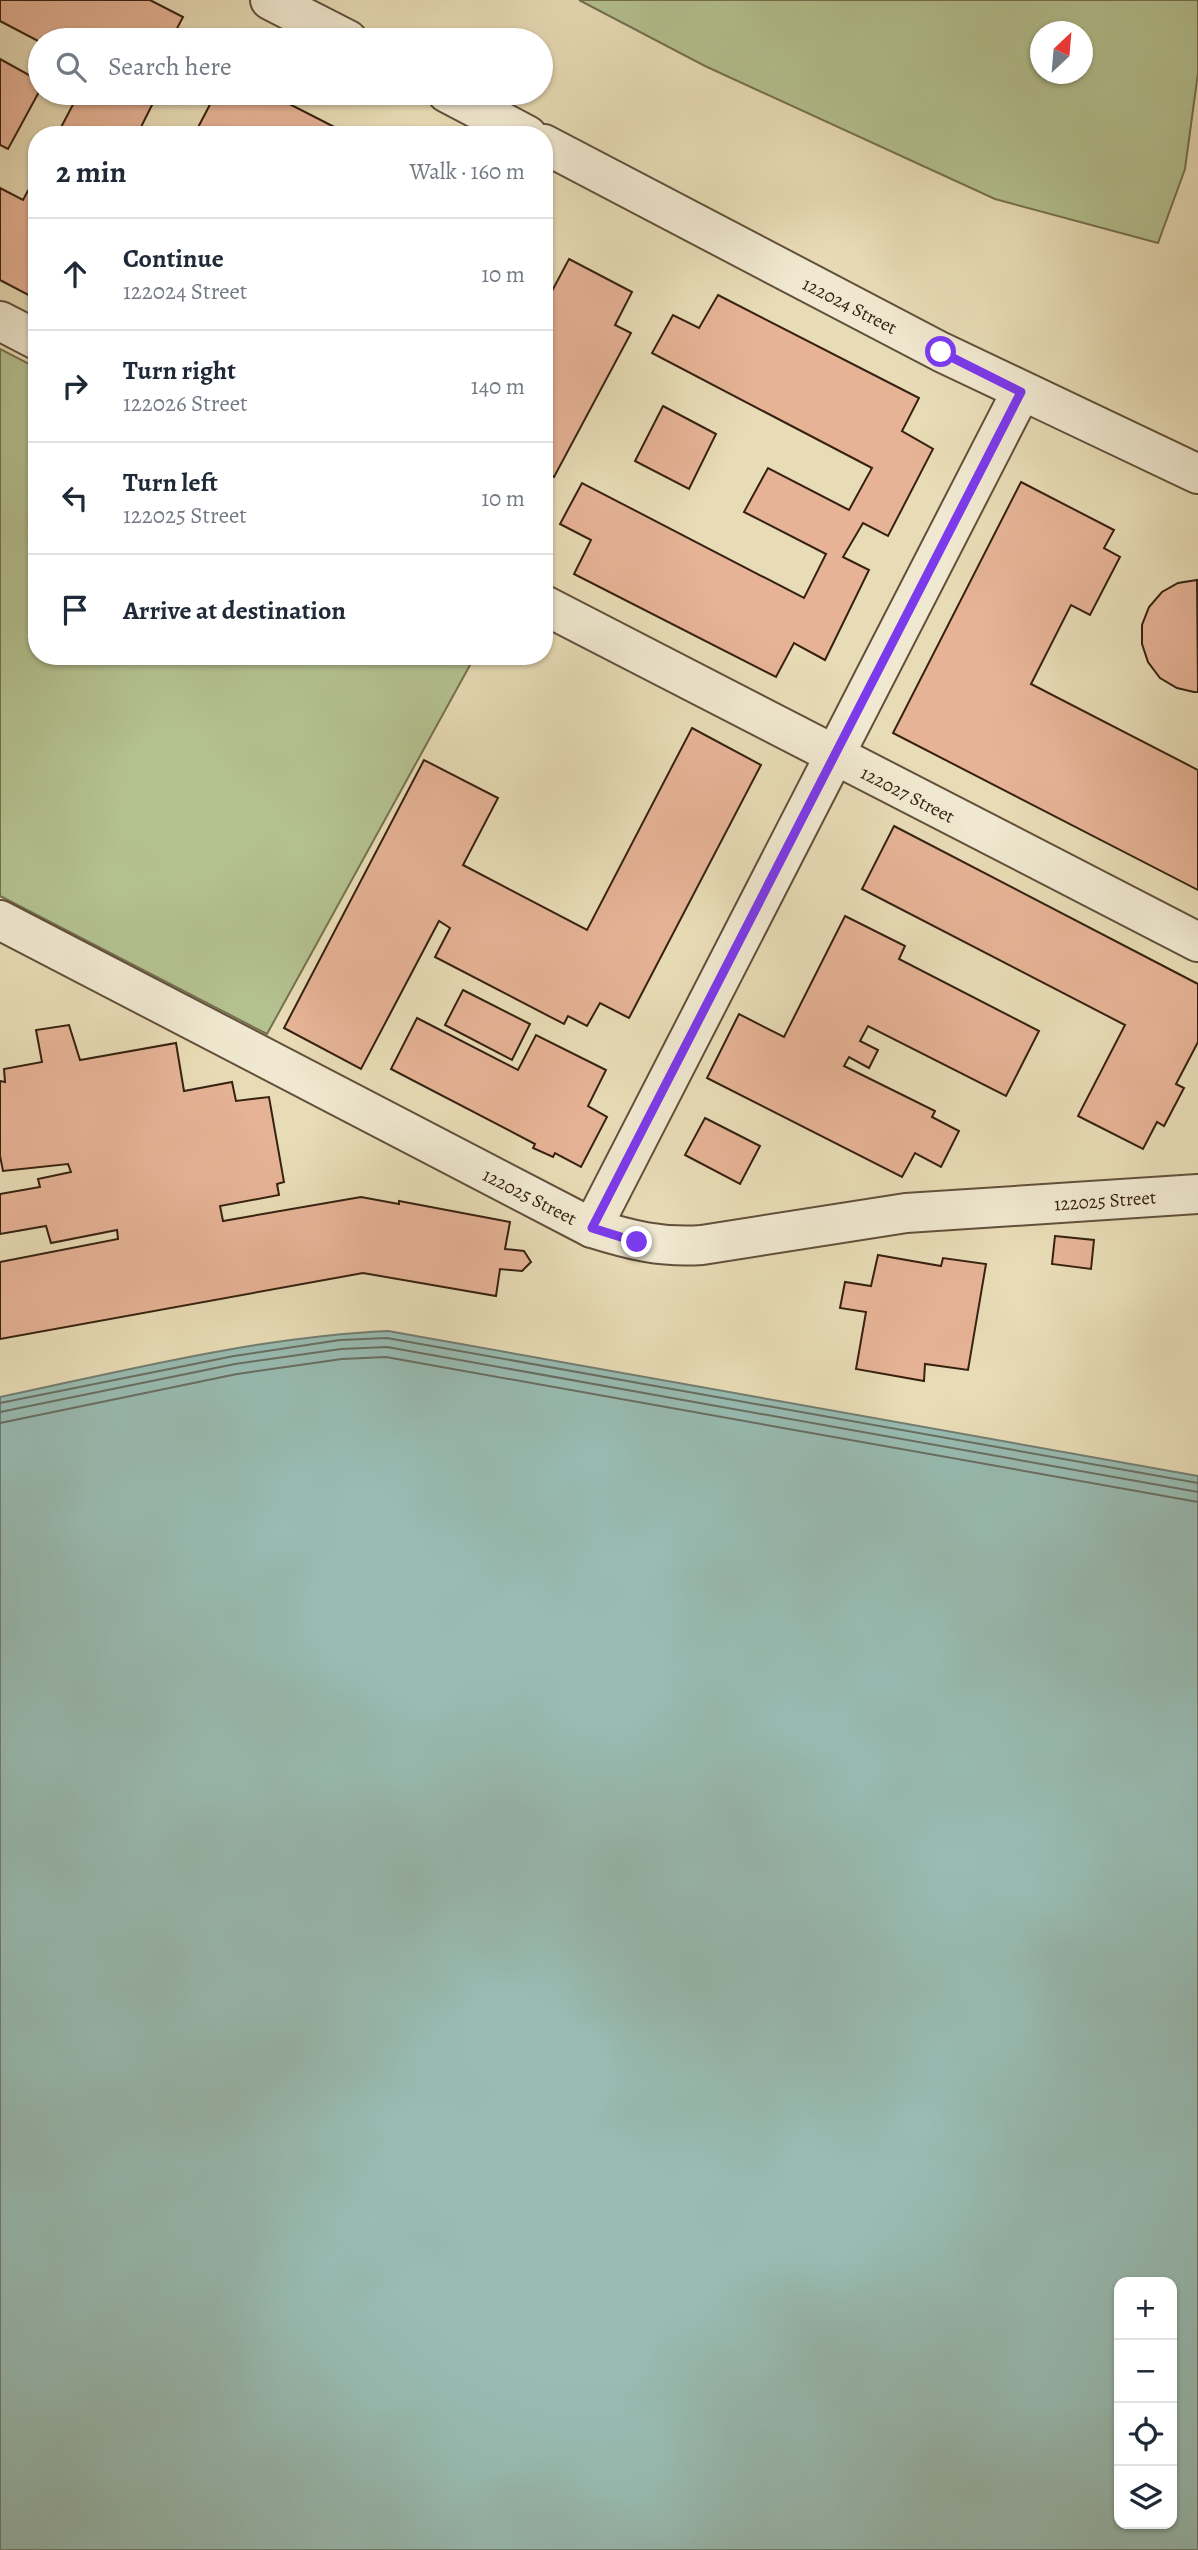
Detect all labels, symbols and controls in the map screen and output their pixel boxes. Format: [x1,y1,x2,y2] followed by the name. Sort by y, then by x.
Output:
[1030,21,1093,84] north arrow
[28,28,553,105] search box
[52,48,90,86] icon: search
[108,49,232,84] text: Search here
[56,152,126,192] text: 2 min
[410,156,525,187] text: Walk · 160 m
[123,241,224,276] text: Continue
[56,255,94,293] icon: ahead
[481,259,525,290] text: 10 m
[798,271,901,341] street label: 122024 Street
[123,276,247,307] text: 122024 Street
[925,336,956,367] route start
[123,353,236,388] text: Turn right
[56,367,94,405] icon: right
[471,371,525,402] text: 140 m
[123,388,248,419] text: 122026 Street
[123,465,218,500] text: Turn left
[56,479,94,517] icon: left
[481,483,525,514] text: 10 m
[123,500,247,531] text: 122025 Street
[56,591,94,629] icon: arrive
[123,593,346,628] text: Arrive at destination
[856,760,959,830] street label: 122027 Street
[478,1162,581,1232] street label: 122025 Street
[1053,1184,1157,1218] street label: 122025 Street
[621,1226,652,1257] route end
[1114,2277,1177,2529] map controls
[1114,2277,1177,2340] button: +
[1114,2340,1177,2403] button: −
[1114,2403,1177,2466] button: locate
[1114,2466,1177,2529] button: layers

